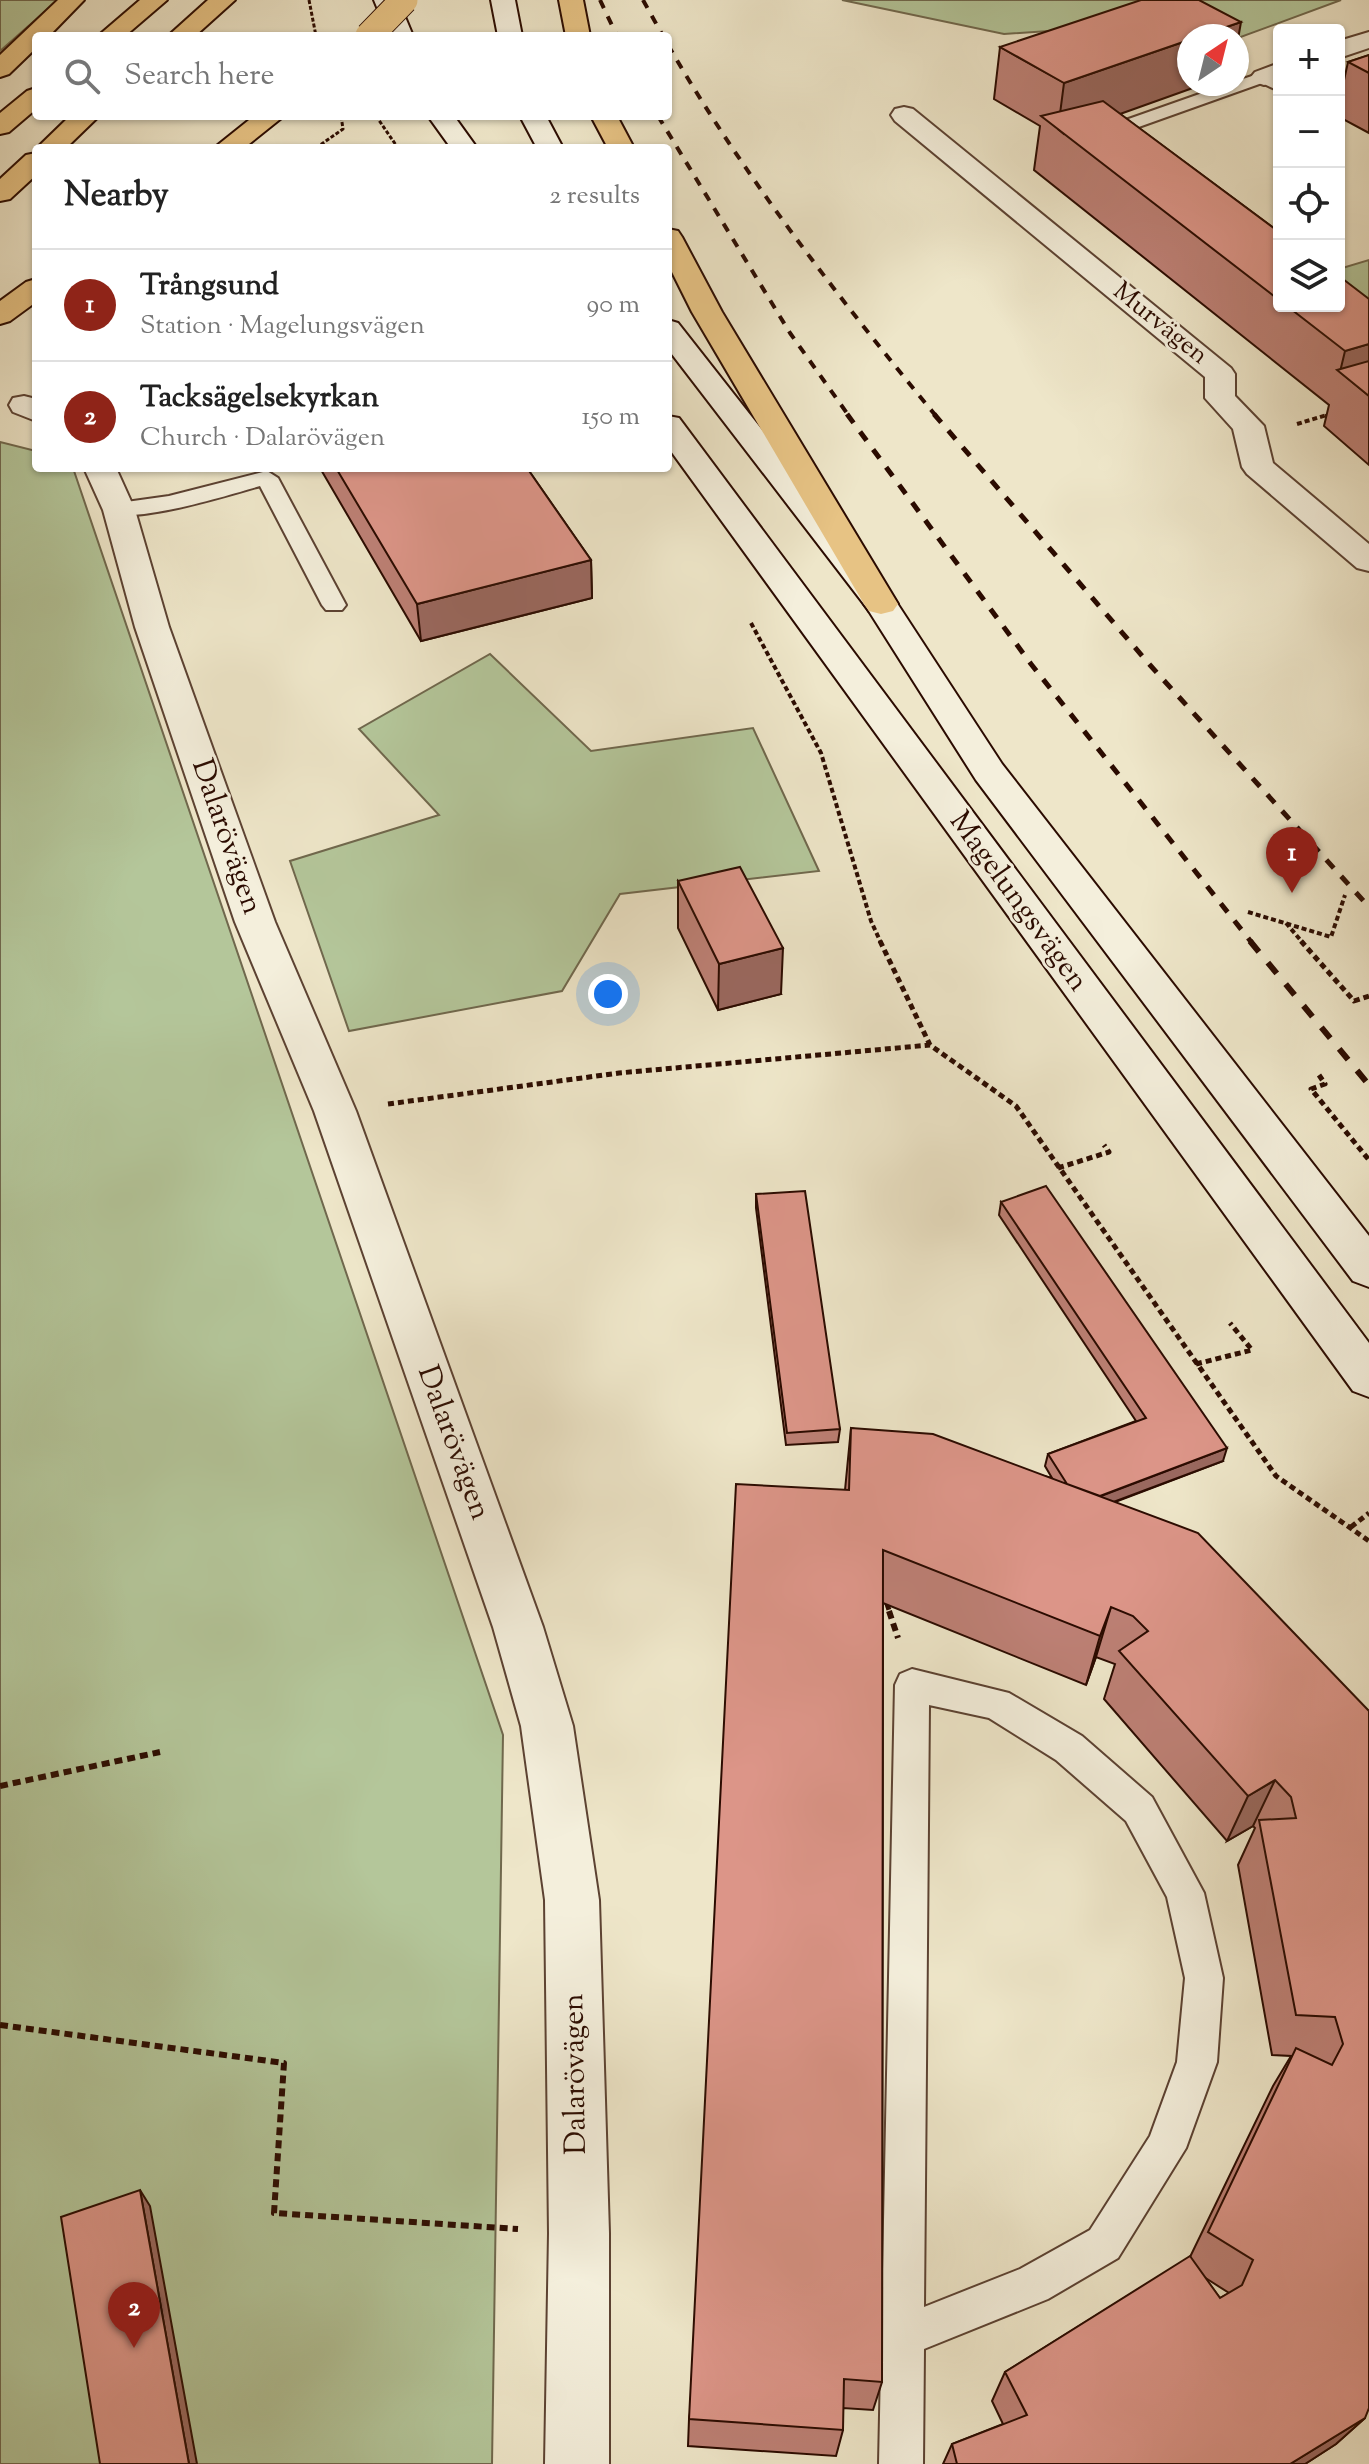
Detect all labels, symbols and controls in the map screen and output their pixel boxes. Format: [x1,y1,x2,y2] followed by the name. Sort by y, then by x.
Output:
[1177,24,1249,96] north arrow
[1273,24,1345,312] map controls
[1273,24,1345,96] button: +
[32,32,672,120] search box
[60,54,104,98] icon: search
[124,55,274,98] text: Search here
[1273,96,1345,168] button: −
[1273,168,1345,240] button: locate
[64,172,169,221] text: Nearby
[549,178,640,215] text: 2 results
[1273,240,1345,312] button: layers
[140,265,279,308] text: Trångsund
[1104,274,1216,374] street label: Murvägen
[86,287,94,324] text: 1
[587,287,640,324] text: 90 m
[140,308,425,345] text: Station · Magelungsvägen
[140,377,379,420] text: Tacksägelsekyrkan
[84,399,96,436] text: 2
[581,399,640,436] text: 150 m
[140,420,385,457] text: Church · Dalarövägen
[179,754,273,921] street label: Dalarövägen
[938,803,1098,1001] street label: Magelungsvägen
[1266,827,1318,893] pin: 1
[588,974,628,1014] your location
[405,1360,501,1526] street label: Dalarövägen
[553,1993,599,2155] street label: Dalarövägen
[108,2282,160,2348] pin: 2

